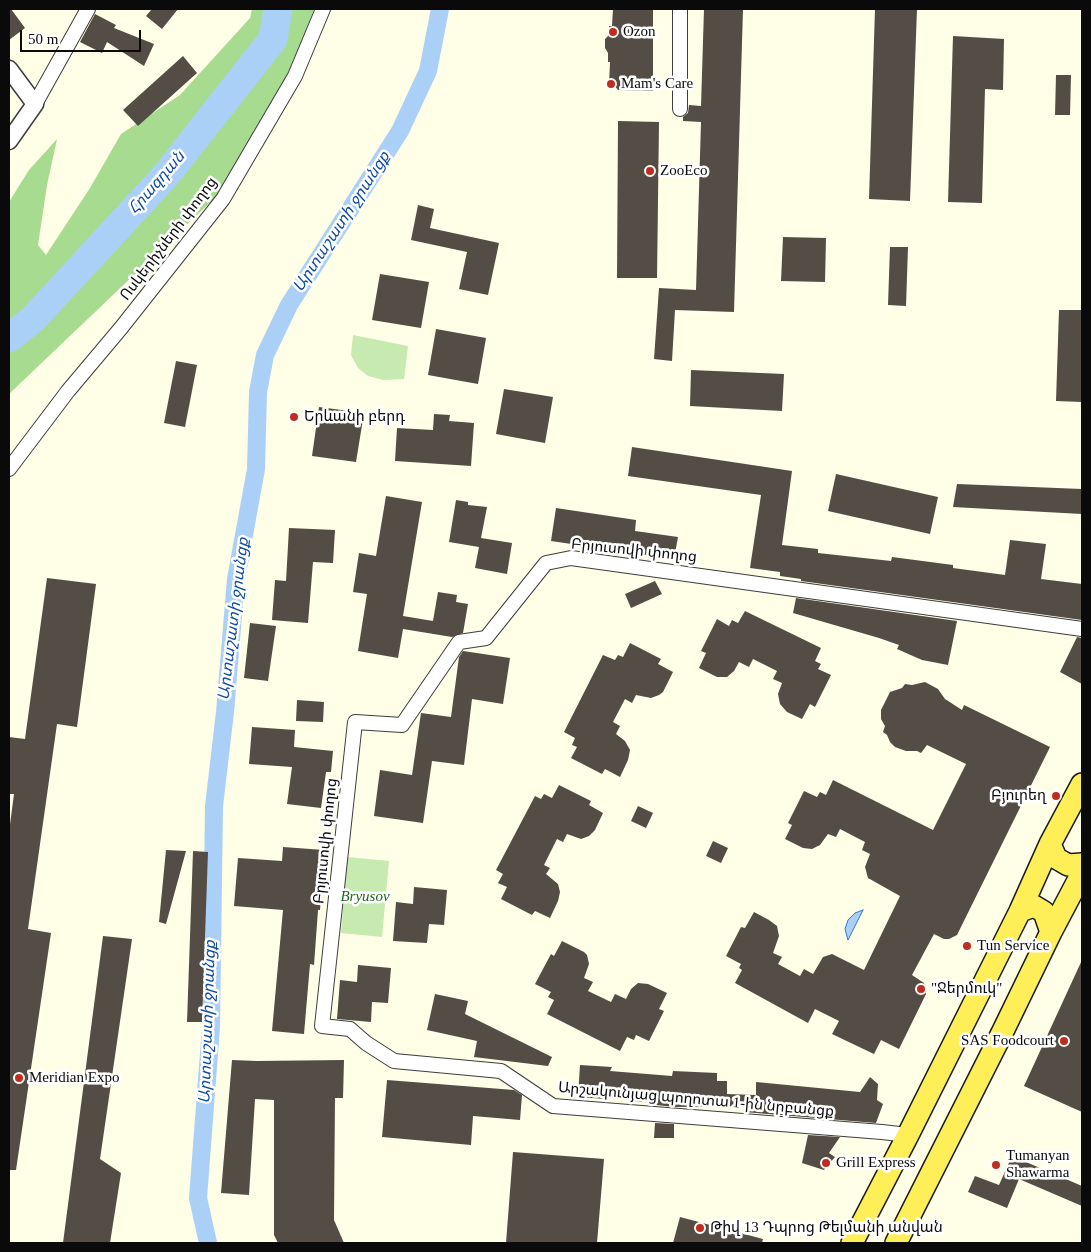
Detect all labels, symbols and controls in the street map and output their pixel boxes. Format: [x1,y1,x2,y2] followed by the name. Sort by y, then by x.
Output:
[22,20,144,52] scale bar
[623,23,655,41] place label: Ozon
[607,26,619,38] marker: Ozon
[28,31,58,47] text: 50 m
[621,75,693,93] place label: Mam's Care
[605,78,617,90] marker: Mam's Care
[125,148,189,218] water label: Հրազդան
[289,148,395,296] water label: Արտաշատի ջրանցք
[660,162,707,180] place label: ZooEco
[644,165,656,177] marker: ZooEco
[117,174,221,304] street label: Ոսկերիչների փողոց
[304,408,405,426] place label: Երևանի բերդ
[288,411,300,423] marker: Երևանի բերդ
[570,535,698,567] street label: Բրյուսովի փողոց
[215,537,253,701] water label: Արտաշատի ջրանցք
[310,777,342,905] street label: Բրյուսովի փողոց
[991,787,1046,805] place label: Բյուրեղ
[1050,790,1062,802] marker: Բյուրեղ
[340,888,390,906] park label: Bryusov
[977,937,1049,955] place label: Tun Service
[196,940,220,1104] water label: Արտաշատի ջրանցք
[961,940,973,952] marker: Tun Service
[931,980,1002,998] place label: "Ջերմուկ"
[915,983,927,995] marker: "Ջերմուկ"
[961,1032,1054,1050] place label: SAS Foodcourt
[1058,1035,1070,1047] marker: SAS Foodcourt
[29,1069,119,1087] place label: Meridian Expo
[13,1072,25,1084] marker: Meridian Expo
[557,1079,835,1121] street label: Արշակունյաց պողոտա 1-ին նրբանցք
[1006,1147,1070,1182] place label: Tumanyan Shawarma
[836,1154,916,1172] place label: Grill Express
[820,1157,832,1169] marker: Grill Express
[990,1159,1002,1171] marker: Tumanyan Shawarma
[710,1219,943,1237] place label: Թիվ 13 Դպրոց Թելմանի անվան
[694,1222,706,1234] marker: Թիվ 13 Դպրոց Թելմանի անվան

